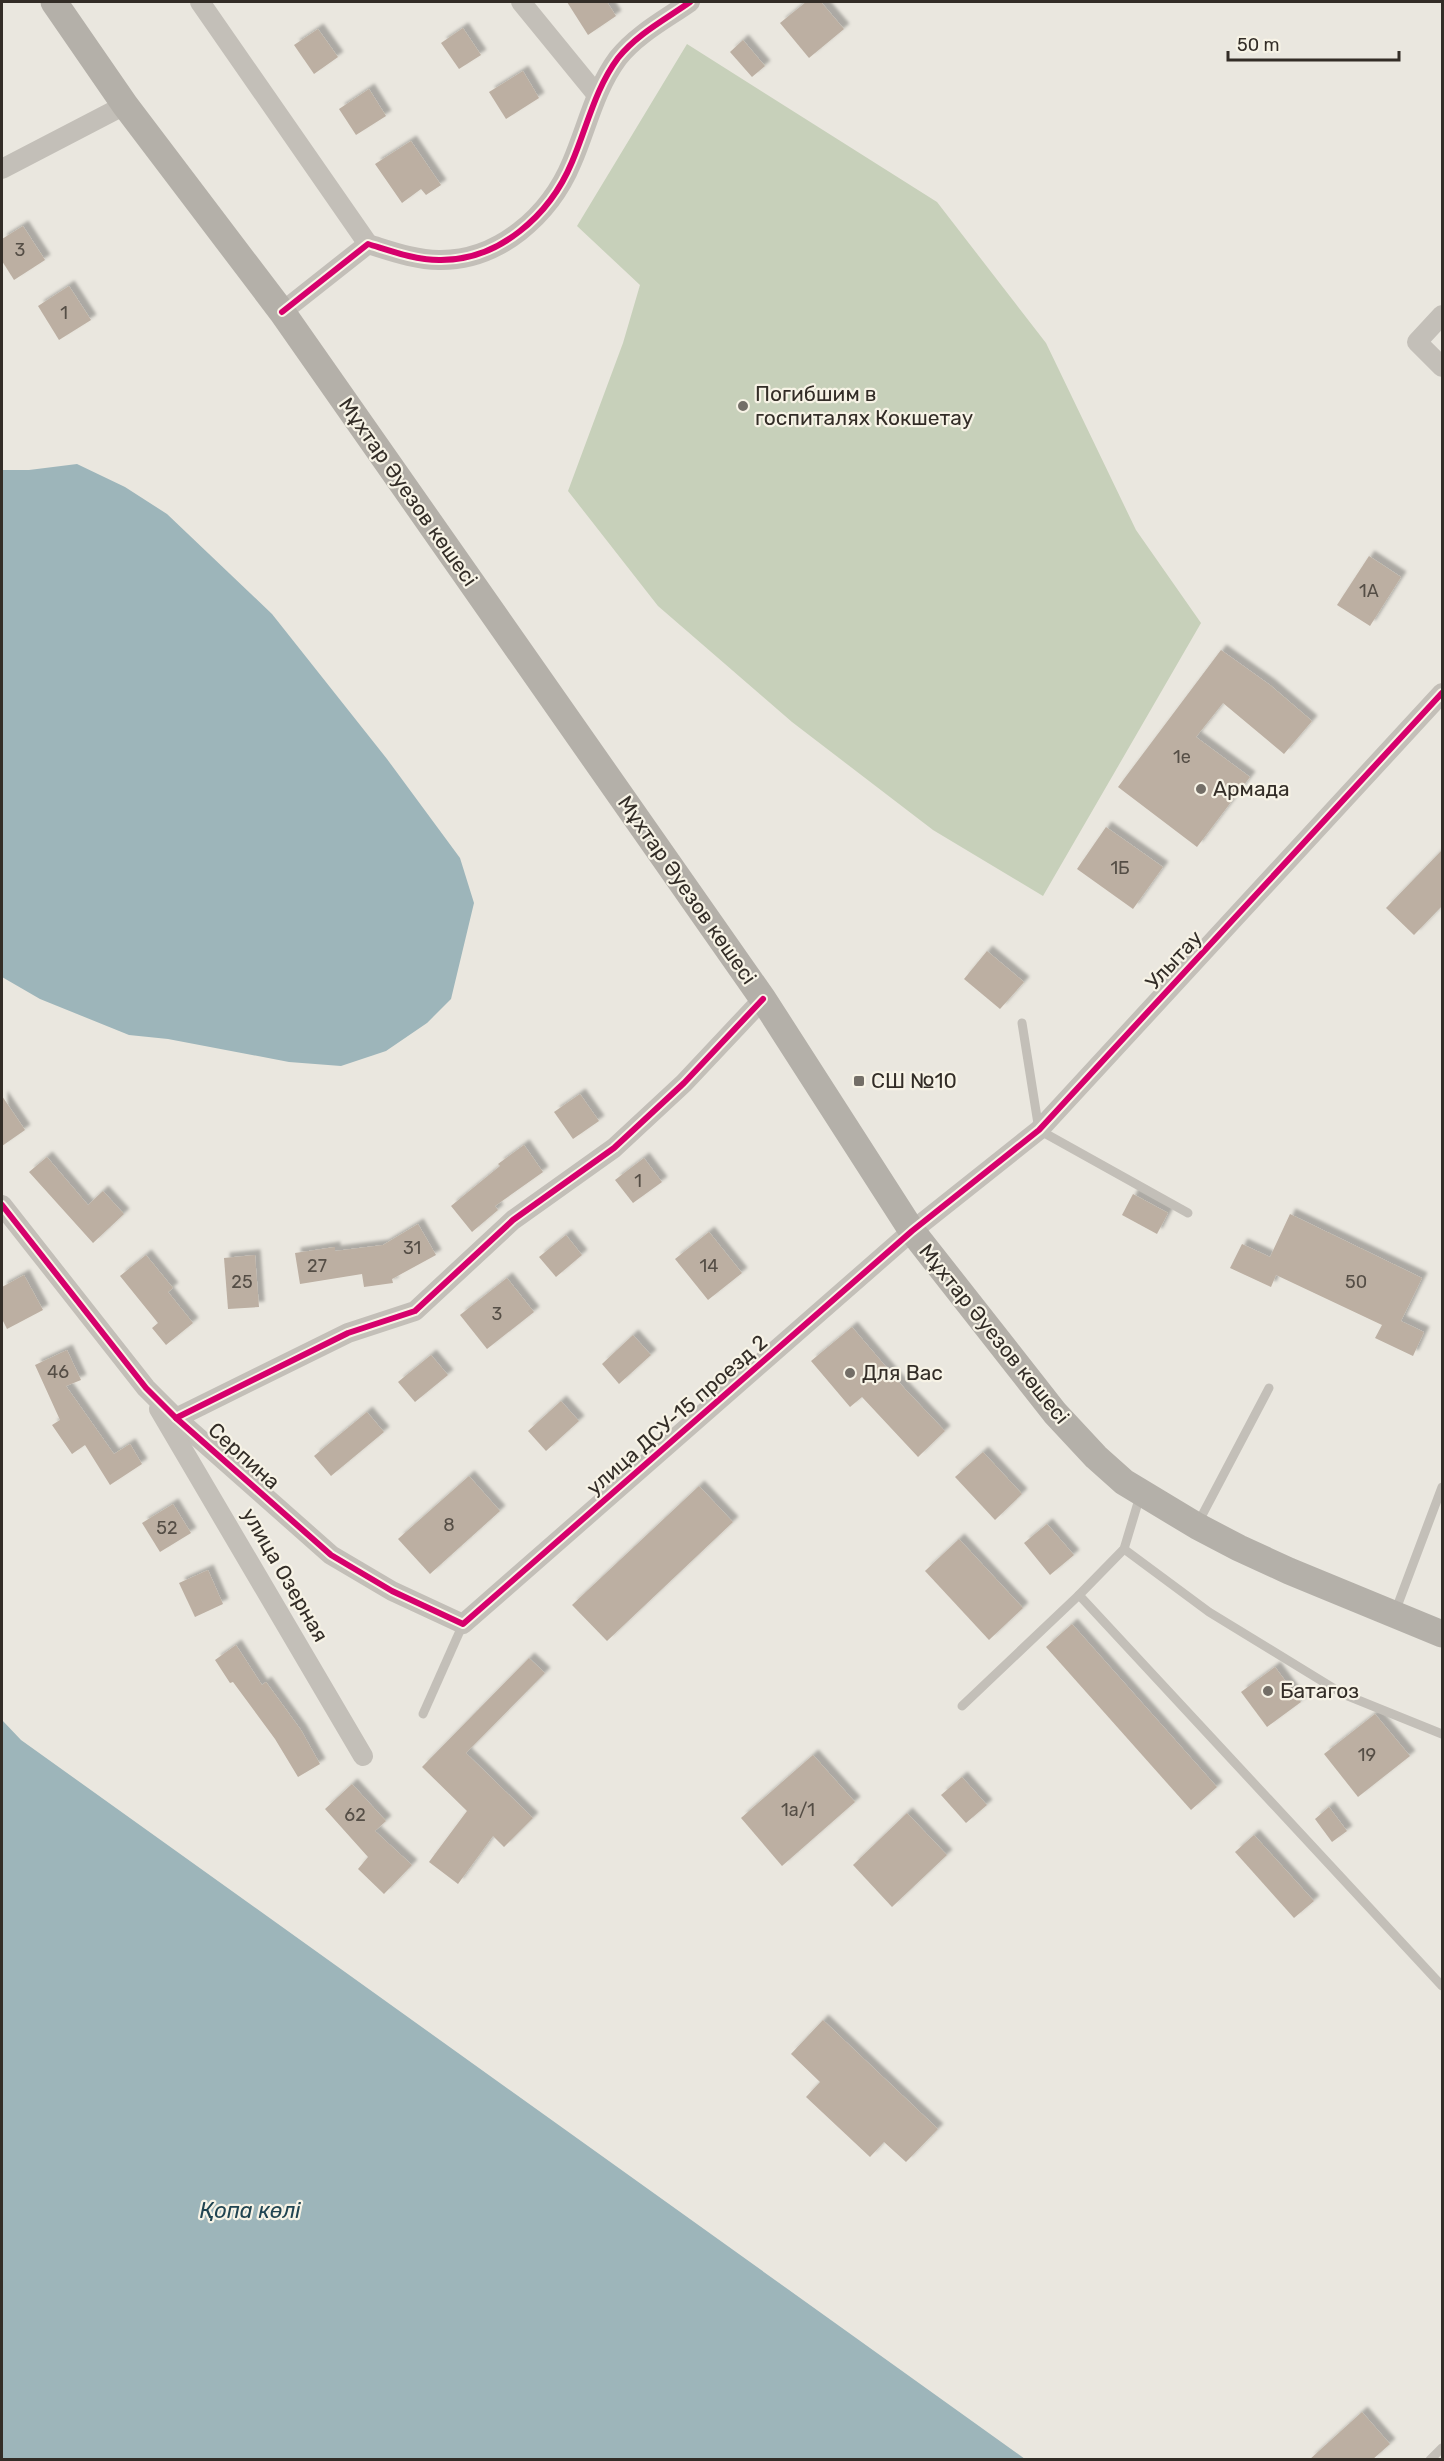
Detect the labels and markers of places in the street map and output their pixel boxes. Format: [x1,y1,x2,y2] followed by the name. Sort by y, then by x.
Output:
[755,381,973,430] place label: Погибшим в госпиталях Кокшетау
[736,399,750,413] marker: Погибшим в госпиталях Кокшетау
[1213,776,1290,801] place label: Армада
[1194,782,1208,796] marker: Армада
[871,1068,957,1093] place label: СШ №10
[852,1074,866,1088] marker: СШ №10
[862,1360,943,1385] place label: Для Вас
[843,1366,857,1380] marker: Для Вас
[1280,1678,1359,1703] place label: Батагоз
[1261,1684,1275,1698] marker: Батагоз

